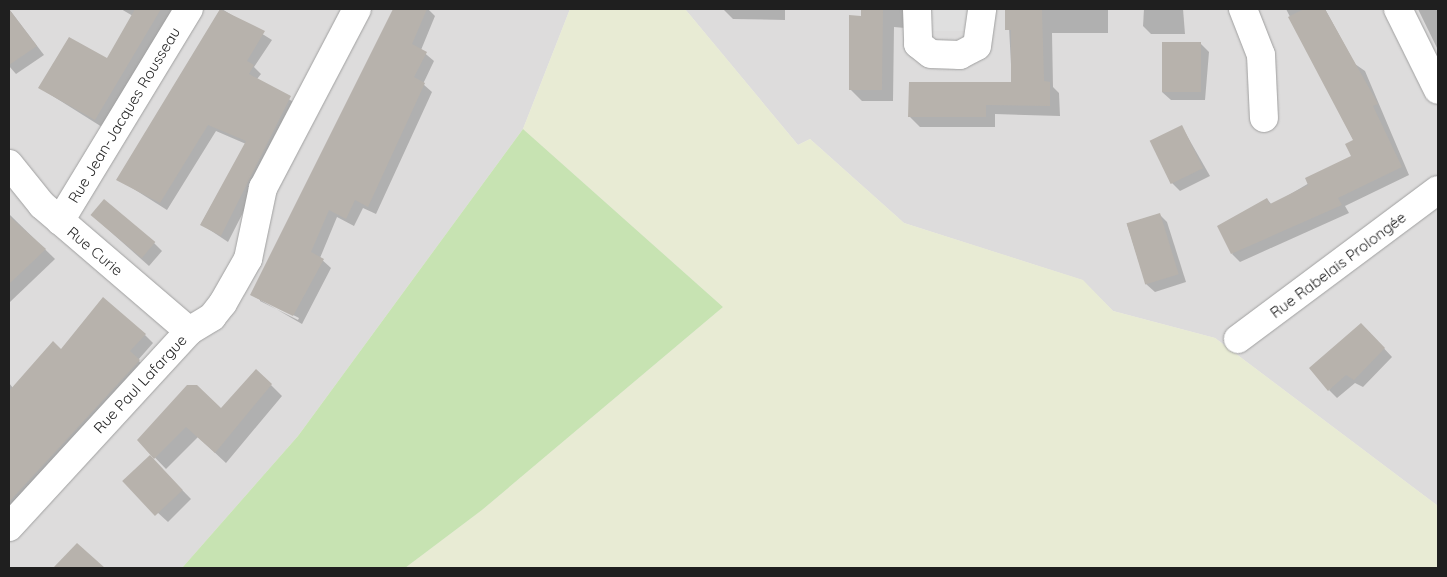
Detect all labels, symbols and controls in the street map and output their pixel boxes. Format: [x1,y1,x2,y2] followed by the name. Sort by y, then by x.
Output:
[64,24,184,206] street label: Rue Jean-Jacques Rousseau
[1267,208,1409,322] street label: Rue Rabelais Prolongée
[64,223,126,279] street label: Rue Curie
[90,331,190,437] street label: Rue Paul Lafargue

